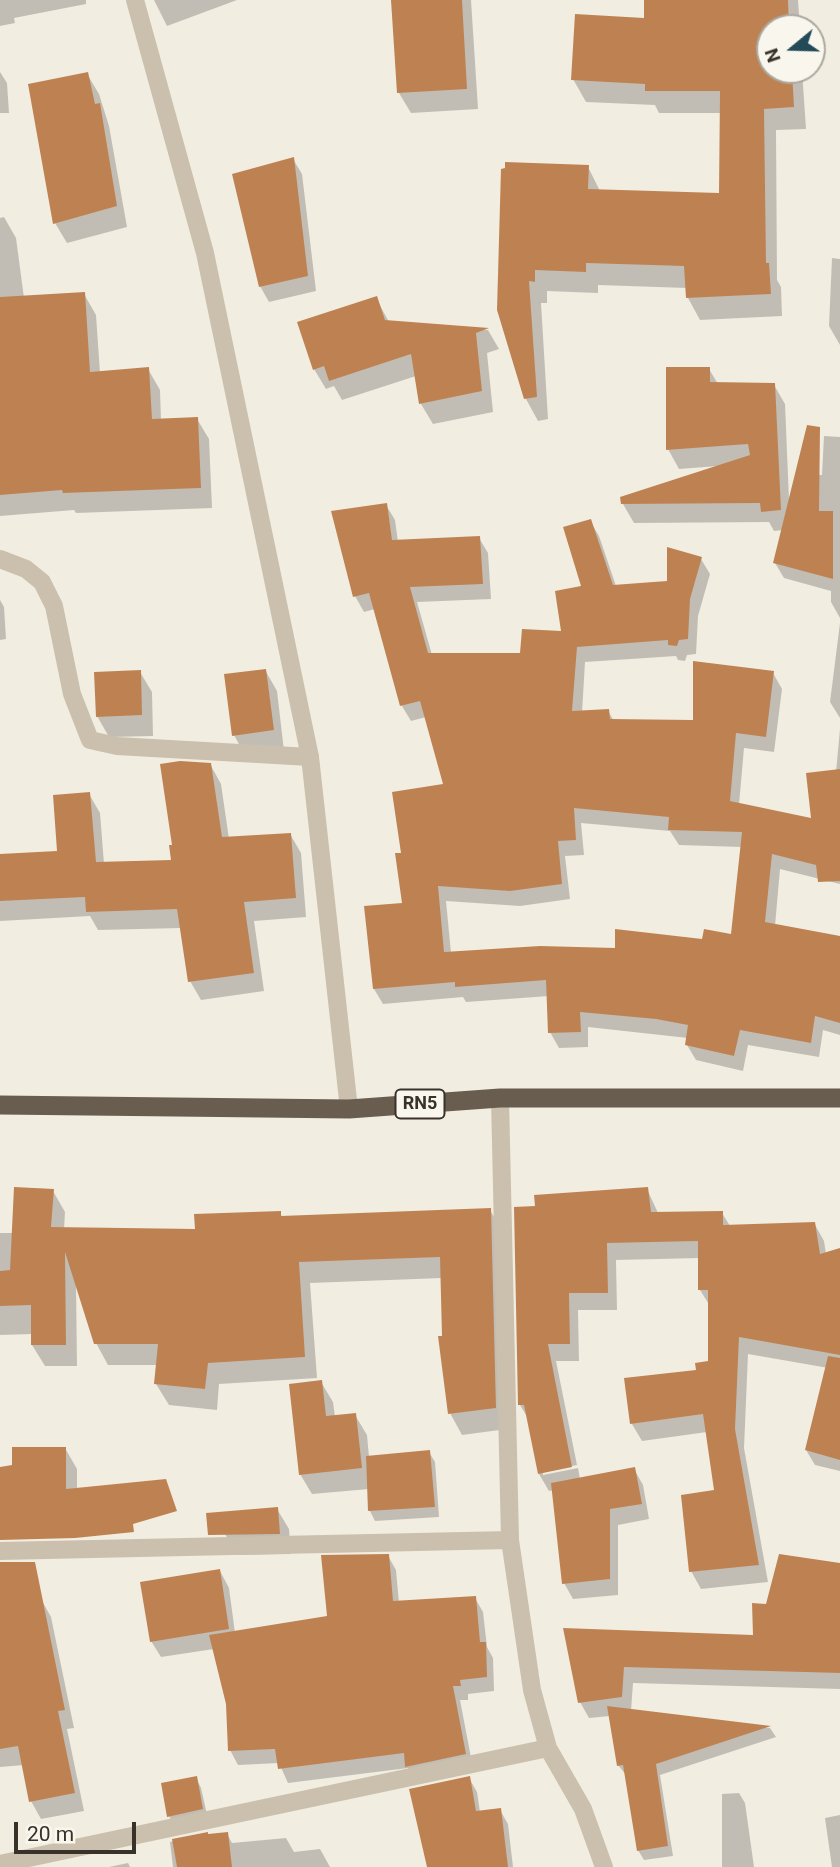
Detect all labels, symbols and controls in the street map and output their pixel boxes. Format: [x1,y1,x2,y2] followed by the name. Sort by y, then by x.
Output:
[756,14,826,84] north arrow
[760,45,786,65] text: N
[396,1090,444,1119] road number: RN5
[18,1808,140,1852] scale bar
[27,1822,74,1846] text: 20 m

